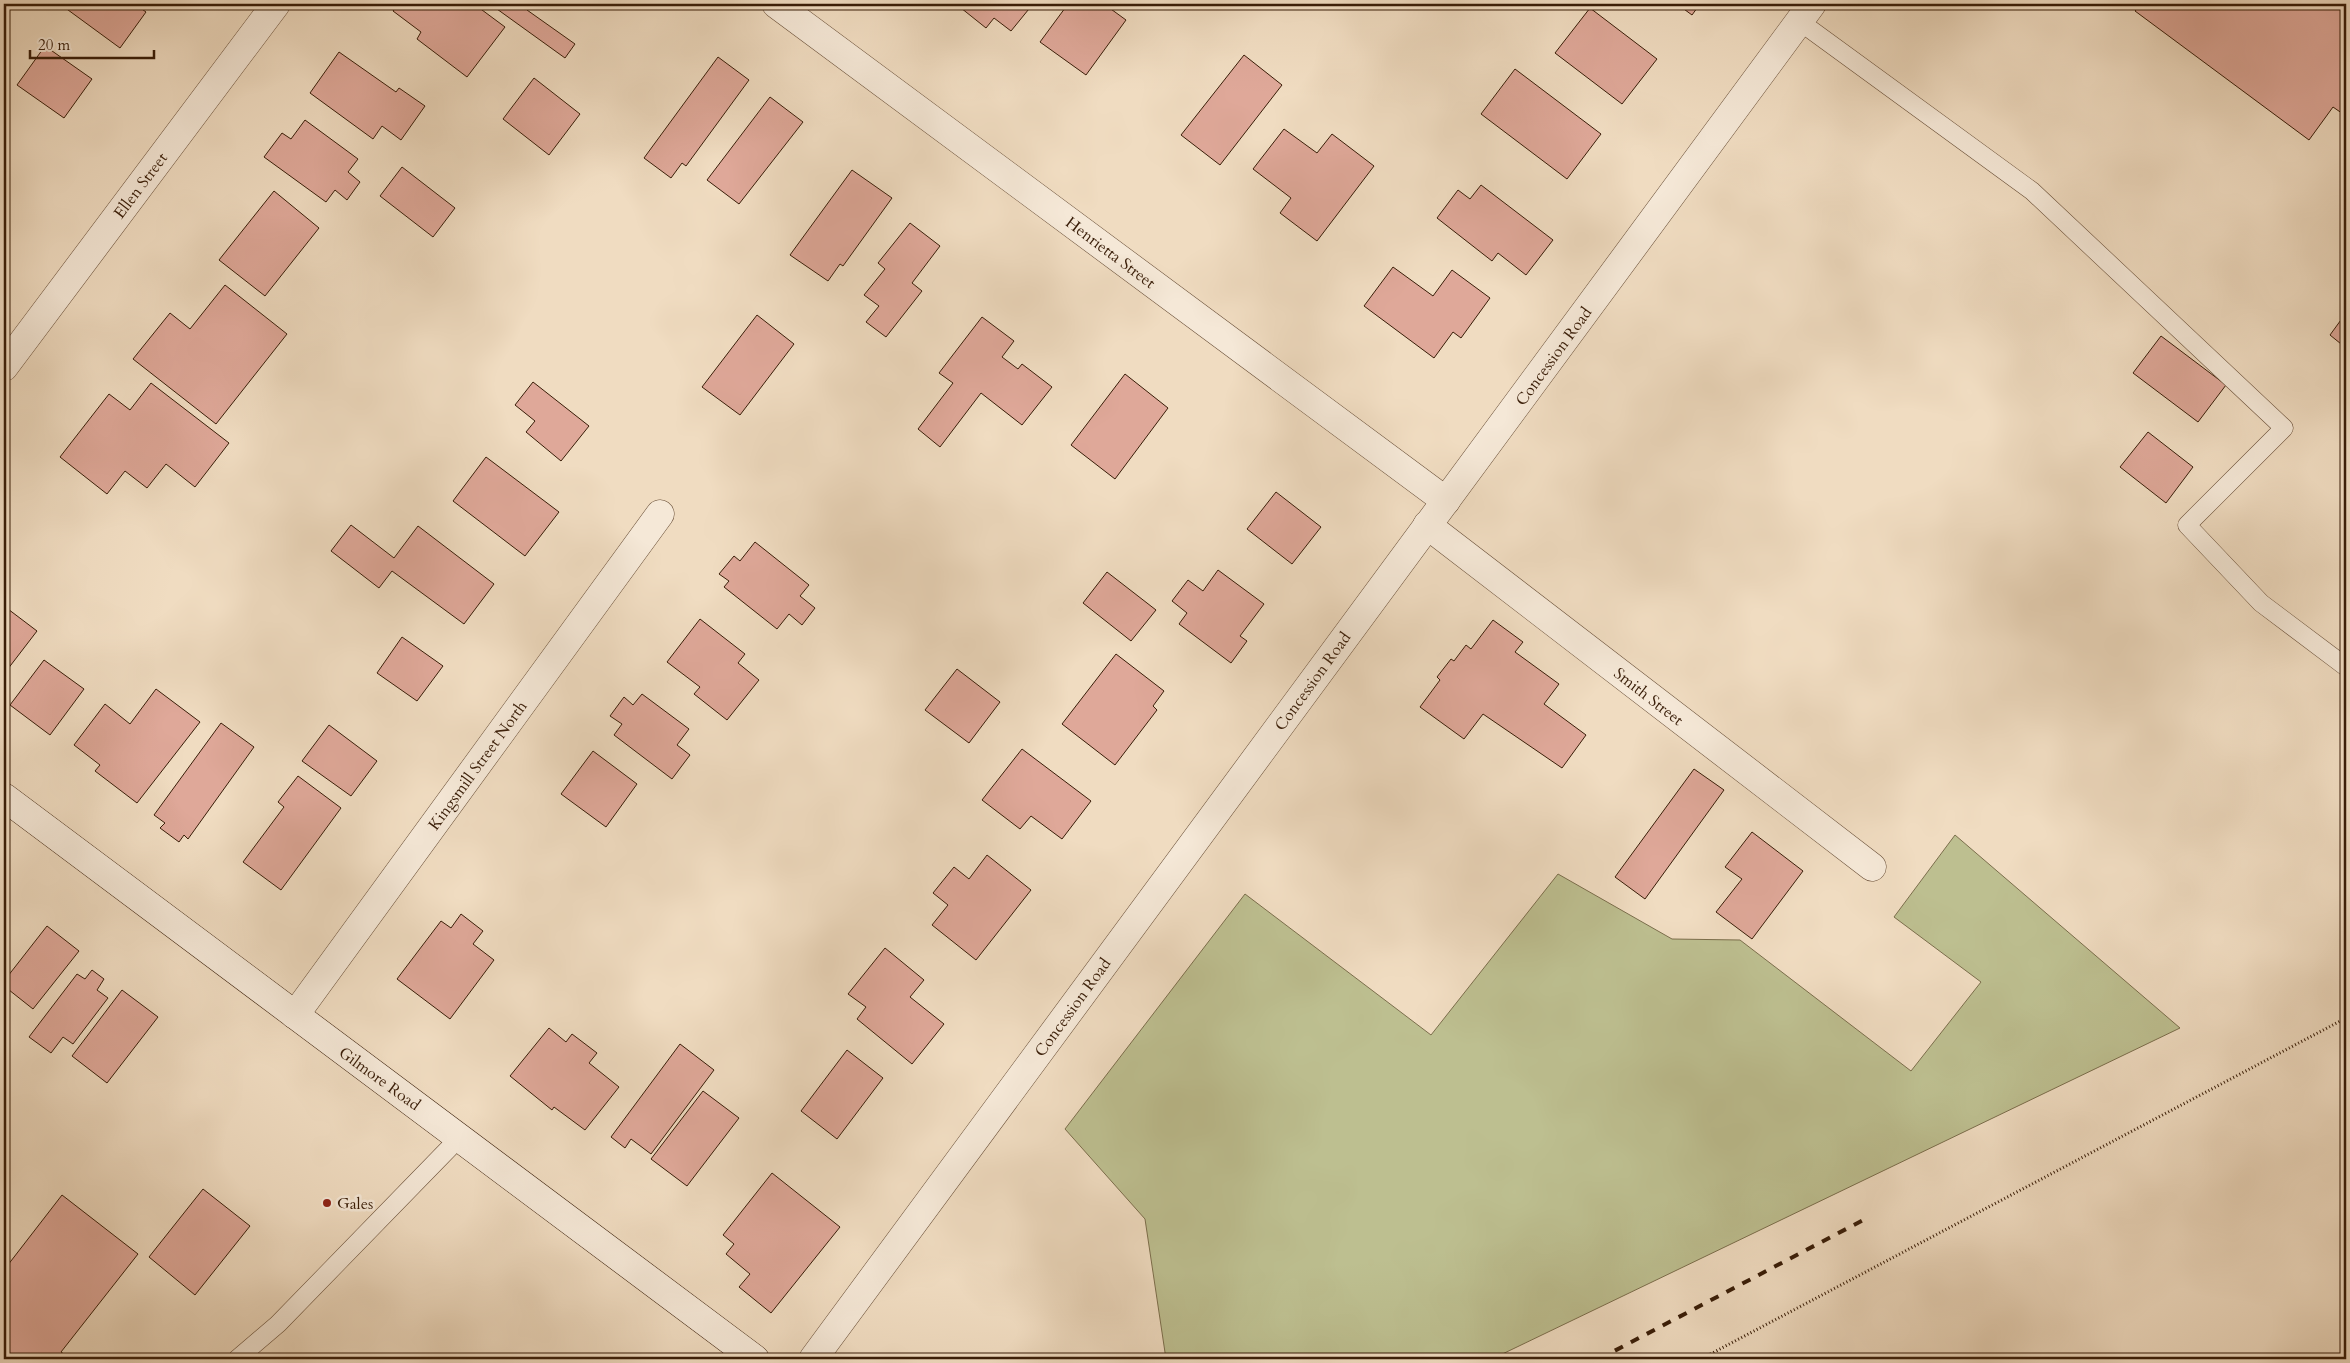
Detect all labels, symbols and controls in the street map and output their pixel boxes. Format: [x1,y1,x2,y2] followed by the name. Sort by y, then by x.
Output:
[30,28,154,60] scale bar
[38,35,70,55] text: 20 m
[109,148,173,223] street label: Ellen Street
[1061,212,1160,294] street label: Henrietta Street
[1511,302,1597,410] street label: Concession Road
[1270,627,1356,735] street label: Concession Road
[1609,663,1688,731] street label: Smith Street
[423,696,532,835] street label: Kingsmill Street North
[1030,953,1116,1061] street label: Concession Road
[334,1042,425,1116] street label: Gilmore Road
[337,1193,373,1215] place label: Gales
[321,1197,333,1209] marker: Gales

